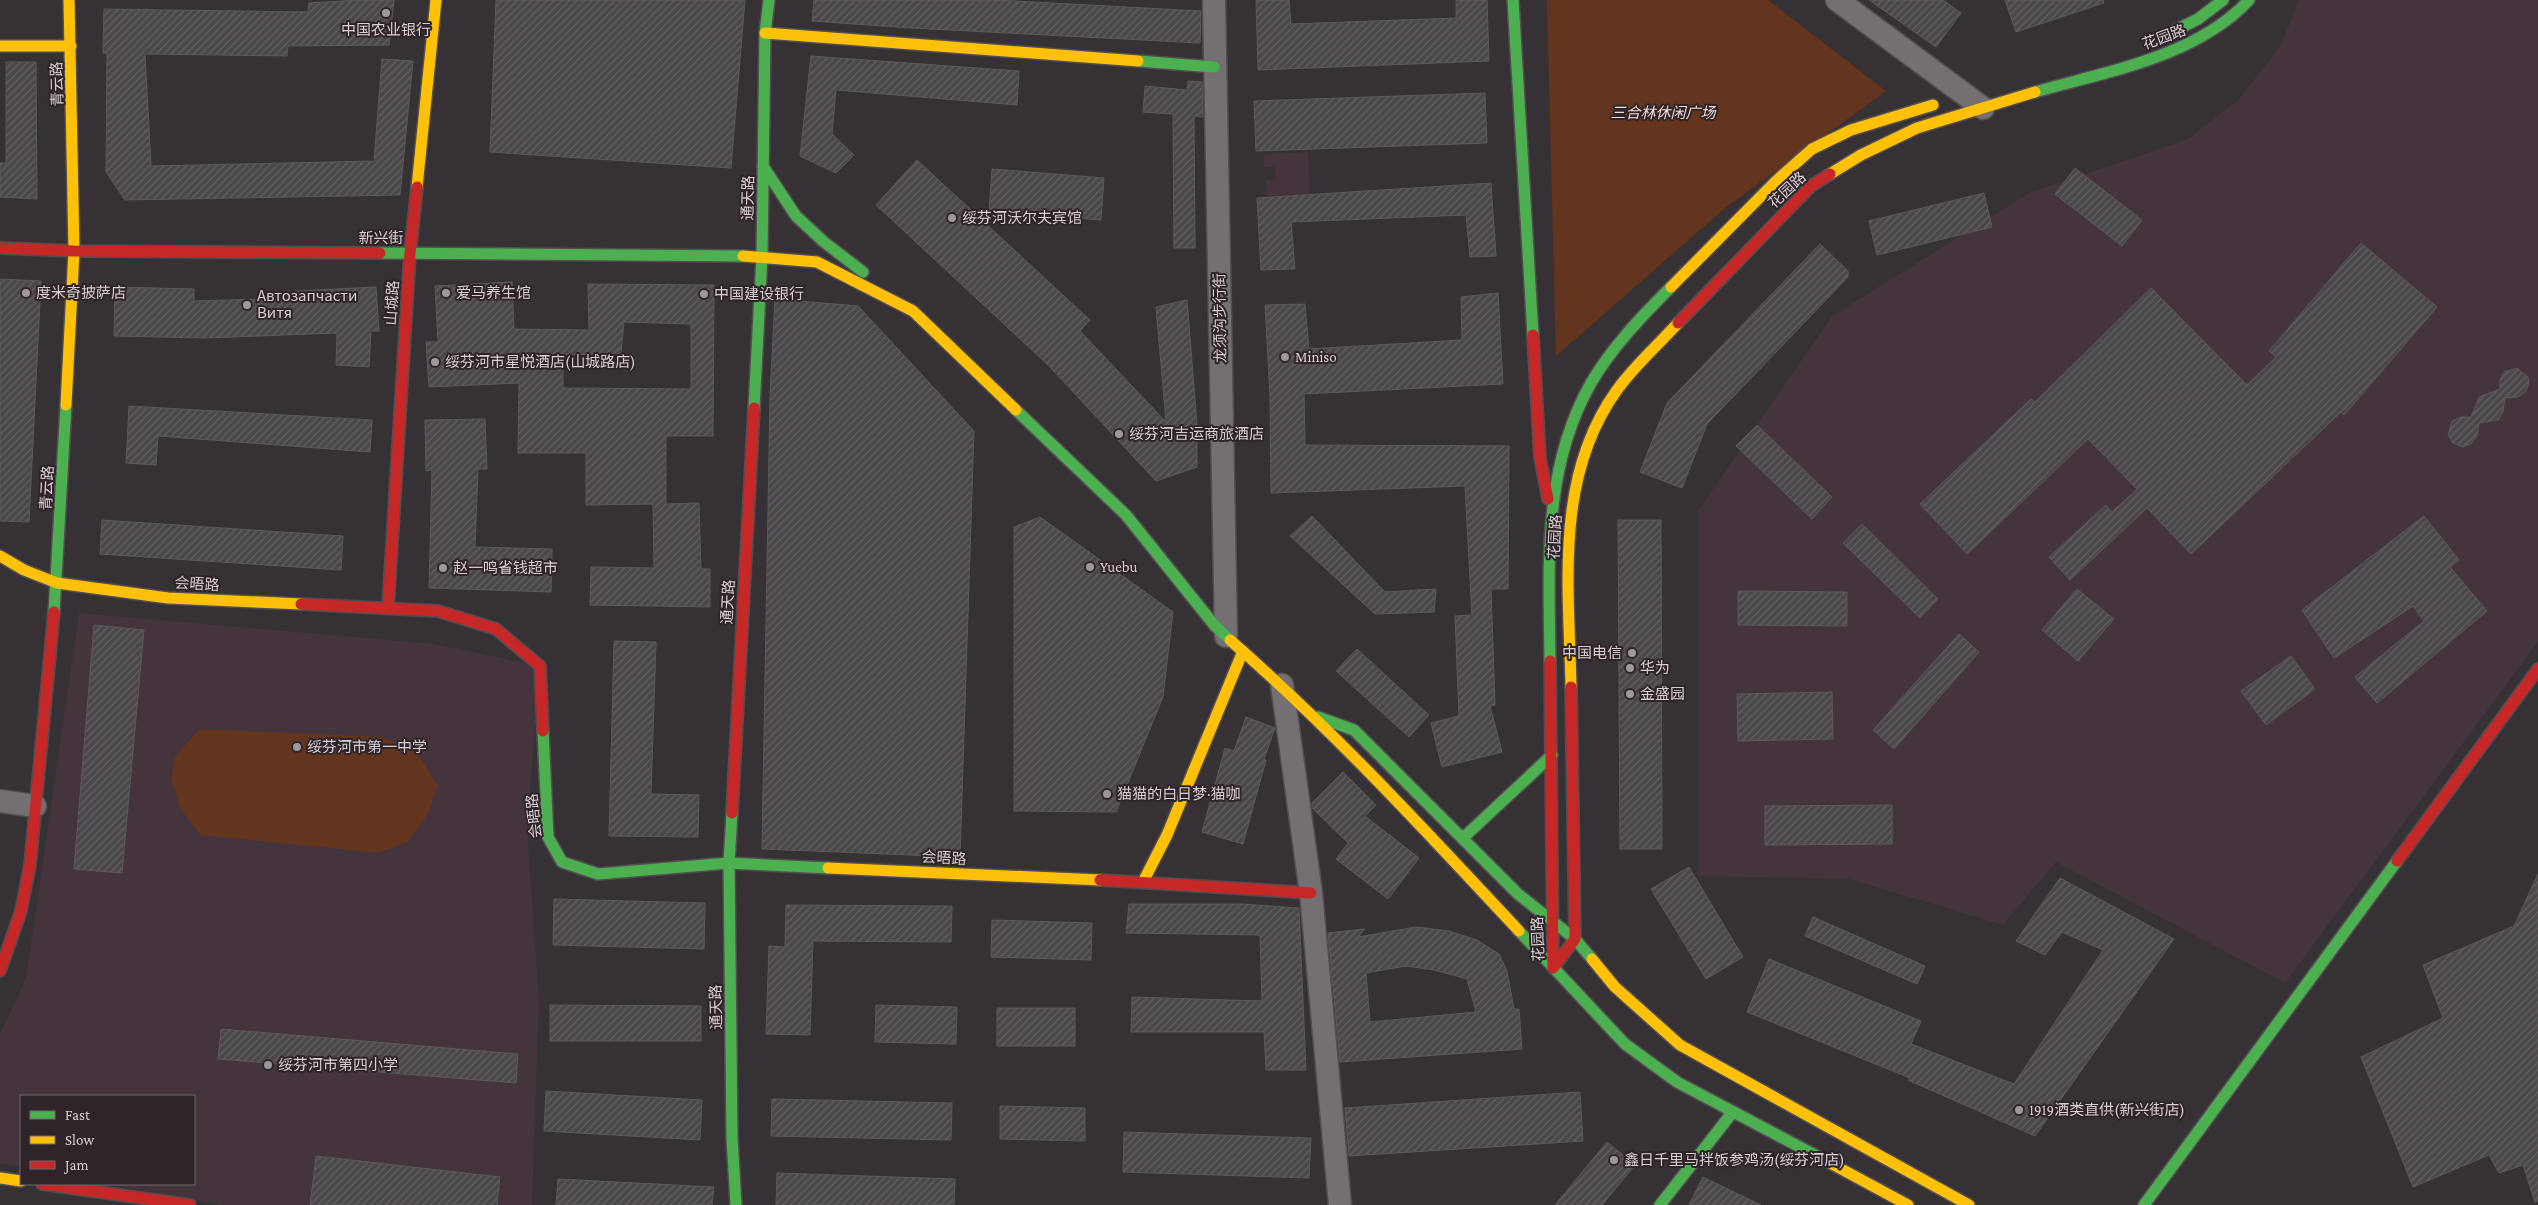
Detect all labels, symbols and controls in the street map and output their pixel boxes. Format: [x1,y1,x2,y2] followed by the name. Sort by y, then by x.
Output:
[380,7,392,19] marker: 中国农业银行
[341,22,431,38] place label: 中国农业银行
[2140,22,2188,52] street label: 花园路
[49,61,65,107] street label: 青云路
[1610,105,1717,121] park label: 三合林休闲广场
[1765,169,1809,211] street label: 花园路
[740,175,756,221] street label: 通天路
[962,210,1082,226] place label: 绥芬河沃尔夫宾馆
[946,212,958,224] marker: 绥芬河沃尔夫宾馆
[358,230,404,246] street label: 新兴街
[1210,273,1229,363] street label: 龙须沟步行街
[382,280,402,326] street label: 山城路
[36,284,126,301] place label: 度米奇披萨店
[456,285,531,301] place label: 爱马养生馆
[714,286,804,302] place label: 中国建设银行
[20,287,32,299] marker: 度米奇披萨店
[440,287,452,299] marker: 爱马养生馆
[257,288,357,321] place label: Автозапчасти Витя
[698,288,710,300] marker: 中国建设银行
[241,299,253,311] marker: Автозапчасти Витя
[1295,349,1337,365] place label: Miniso
[1279,351,1291,363] marker: Miniso
[445,354,636,371] place label: 绥芬河市星悦酒店(山城路店)
[429,356,441,368] marker: 绥芬河市星悦酒店(山城路店)
[1129,426,1264,442] place label: 绥芬河吉运商旅酒店
[1113,428,1125,440] marker: 绥芬河吉运商旅酒店
[38,465,56,511] street label: 青云路
[1546,514,1564,560] street label: 花园路
[1100,559,1137,575] place label: Yuebu
[453,560,558,576] place label: 赵一鸣省钱超市
[1084,561,1096,573] marker: Yuebu
[437,562,449,574] marker: 赵一鸣省钱超市
[174,575,220,593] street label: 会晤路
[719,579,737,625] street label: 通天路
[1562,645,1622,661] place label: 中国电信
[1626,647,1638,659] marker: 中国电信
[1640,659,1670,676] place label: 华为
[1624,662,1636,674] marker: 华为
[1640,685,1685,702] place label: 金盛园
[1624,688,1636,700] marker: 金盛园
[307,739,427,755] place label: 绥芬河市第一中学
[291,741,303,753] marker: 绥芬河市第一中学
[1117,786,1241,802] place label: 猫猫的白日梦·猫咖
[1101,788,1113,800] marker: 猫猫的白日梦·猫咖
[524,793,544,839] street label: 会晤路
[921,849,967,867] street label: 会晤路
[1529,916,1547,962] street label: 花园路
[708,984,724,1030] street label: 通天路
[278,1057,398,1073] place label: 绥芬河市第四小学
[262,1059,274,1071] marker: 绥芬河市第四小学
[20,1095,195,1185] legend
[2029,1101,2185,1119] place label: 1919酒类直供(新兴街店)
[2013,1104,2025,1116] marker: 1919酒类直供(新兴街店)
[65,1107,91,1123] text: Fast
[65,1132,95,1148] text: Slow
[1624,1151,1845,1169] place label: 鑫日千里马拌饭参鸡汤(绥芬河店)
[1608,1154,1620,1166] marker: 鑫日千里马拌饭参鸡汤(绥芬河店)
[63,1157,88,1174] text: Jam

